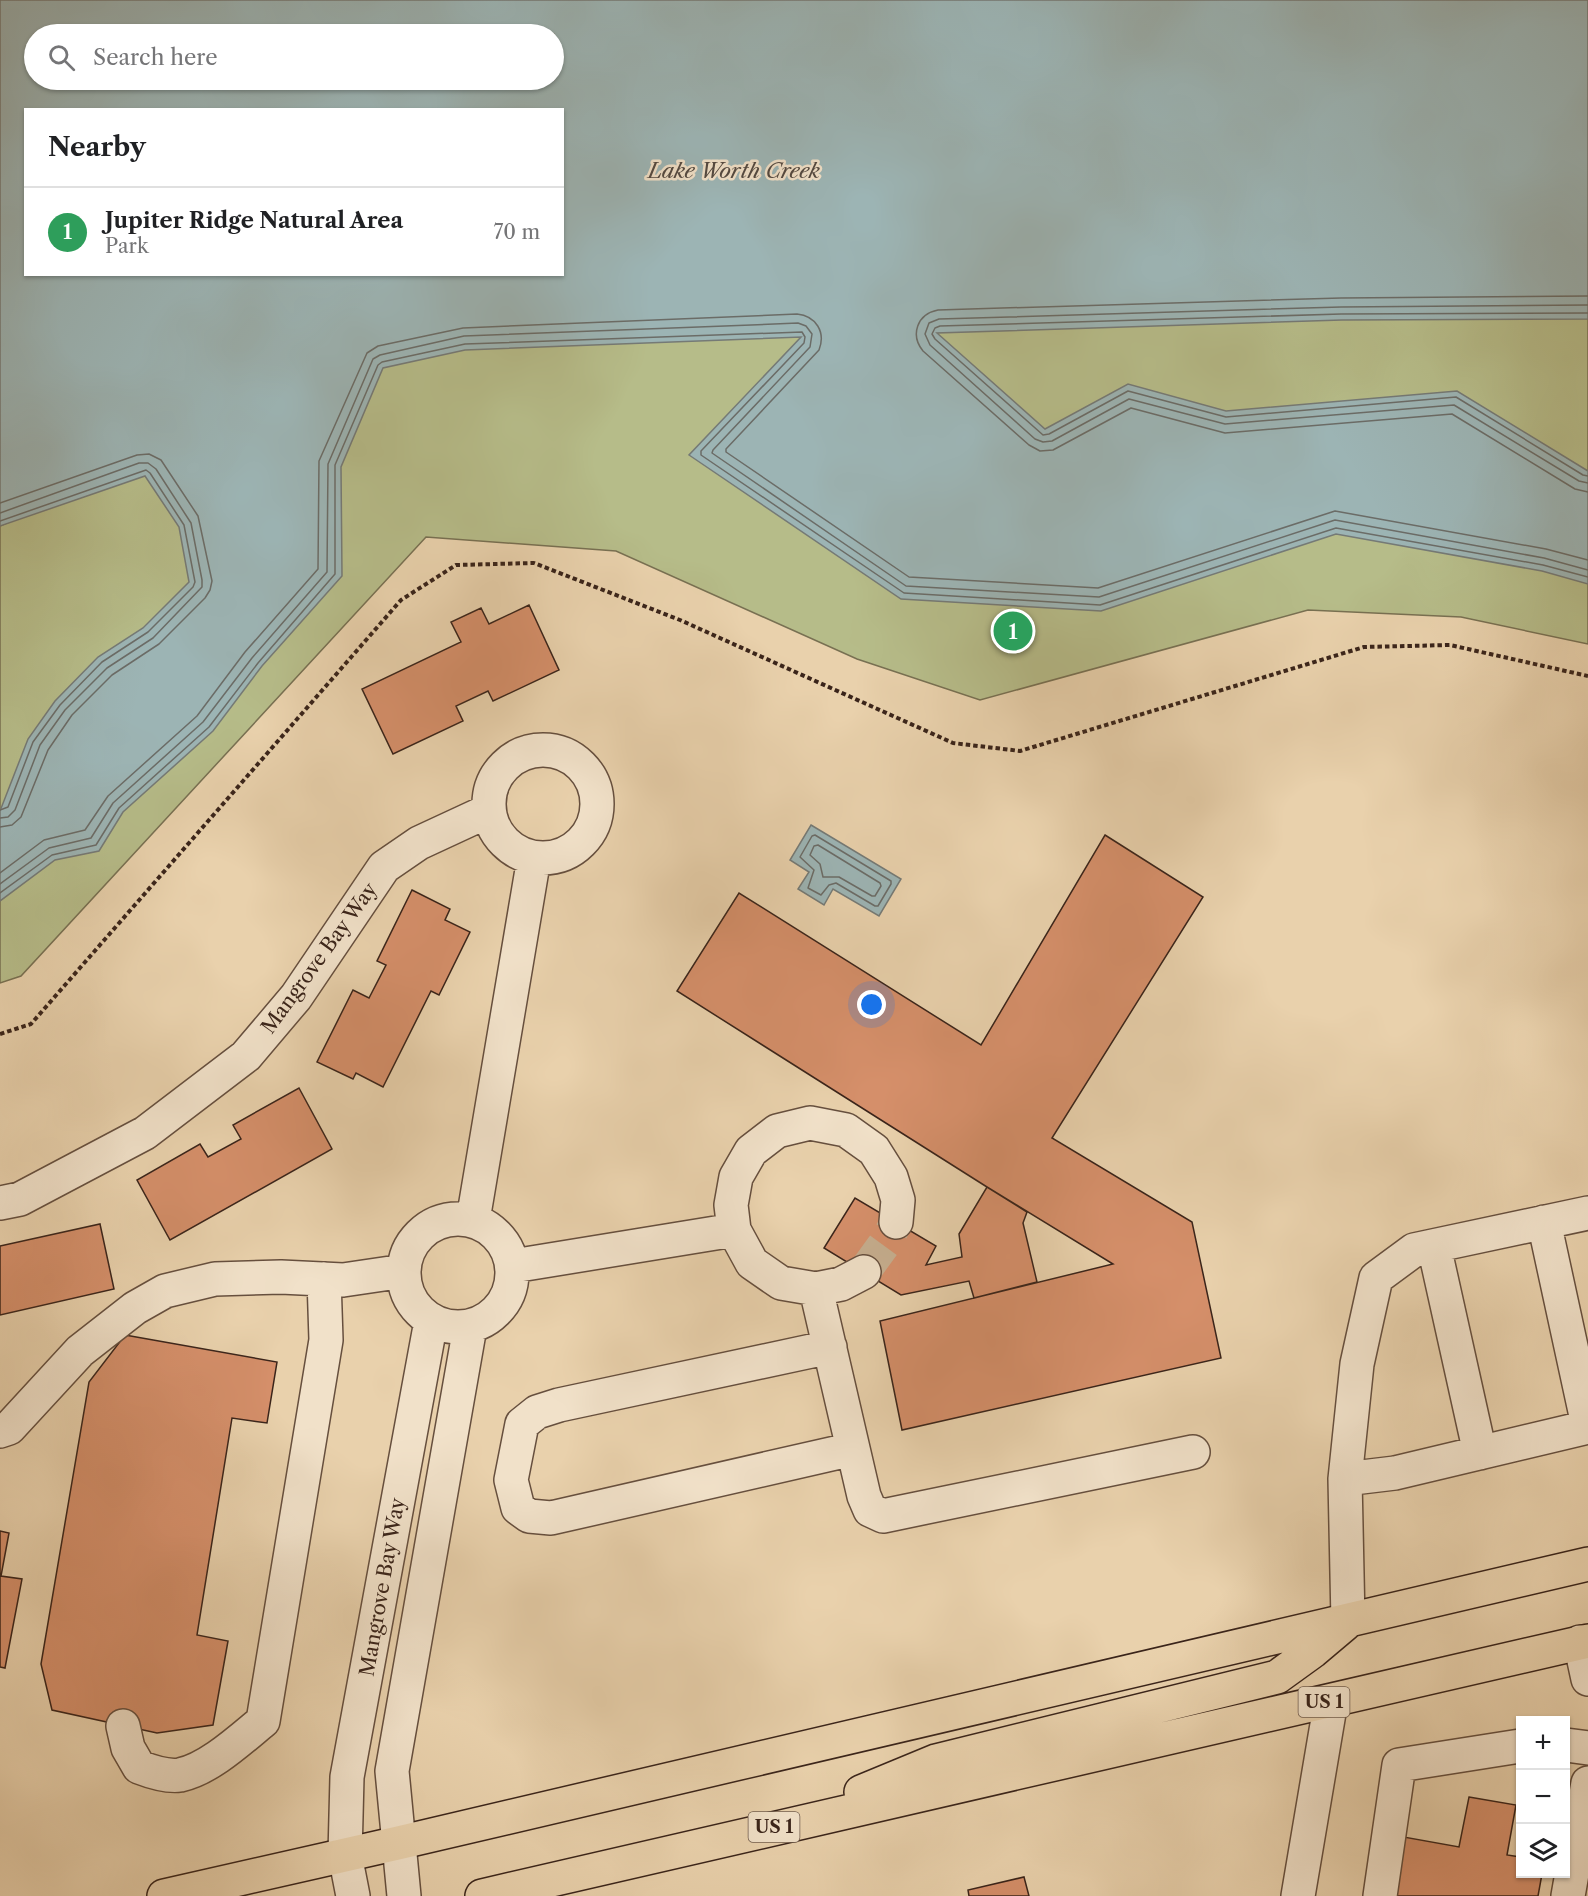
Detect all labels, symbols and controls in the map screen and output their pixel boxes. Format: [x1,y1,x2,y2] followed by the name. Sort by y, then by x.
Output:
[24,24,564,90] search box
[45,41,78,74] icon: search
[93,44,218,71] text: Search here
[48,131,146,163] text: Nearby
[646,158,820,183] water label: Lake Worth Creek
[105,207,403,234] text: Jupiter Ridge Natural Area
[63,220,72,244] text: 1
[494,220,540,244] text: 70 m
[105,234,148,258] text: Park
[994,608,1032,654] pin: 1
[256,877,382,1038] street label: Mangrove Bay Way
[857,990,886,1019] your location
[354,1495,410,1678] street label: Mangrove Bay Way
[1298,1687,1350,1717] road number: US 1
[1516,1716,1570,1878] map controls
[1516,1716,1570,1770] button: +
[1516,1770,1570,1824] button: −
[748,1812,800,1842] road number: US 1
[1516,1824,1570,1878] button: layers

